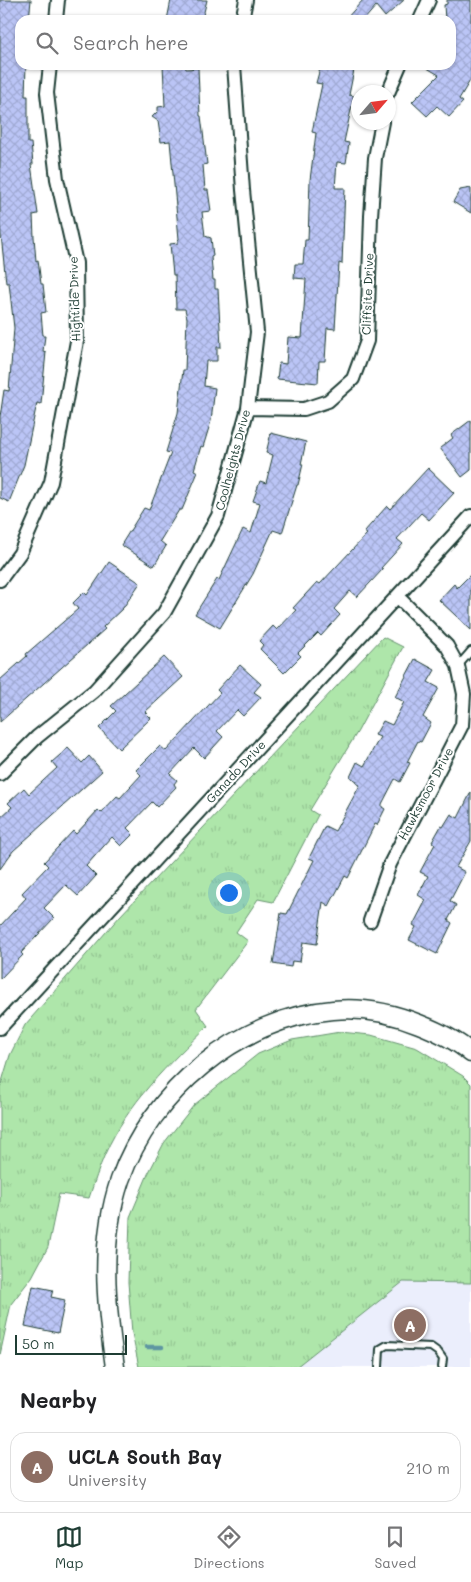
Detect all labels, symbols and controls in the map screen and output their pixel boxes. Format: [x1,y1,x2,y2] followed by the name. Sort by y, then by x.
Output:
[15,15,456,70] search box
[33,29,61,57] icon: search
[73,30,189,55] text: Search here
[351,85,396,130] north arrow
[358,253,376,335] street label: Cliffsite Drive
[65,256,83,342] street label: Hightide Drive
[211,407,253,512] street label: Coolheights Drive
[202,736,269,806] street label: Ganado Drive
[394,744,456,843] street label: Hawksmoor Drive
[216,880,242,906] your location
[394,1306,426,1344] pin: A
[15,1332,128,1355] scale bar
[22,1334,54,1353] text: 50 m
[20,1386,97,1413] text: Nearby
[68,1444,222,1469] text: UCLA South Bay
[31,1457,43,1478] text: A
[406,1457,450,1478] text: 210 m
[68,1469,147,1490] text: University
[55,1523,83,1572] tab: Map
[193,1523,265,1572] tab: Directions
[374,1523,416,1572] tab: Saved

